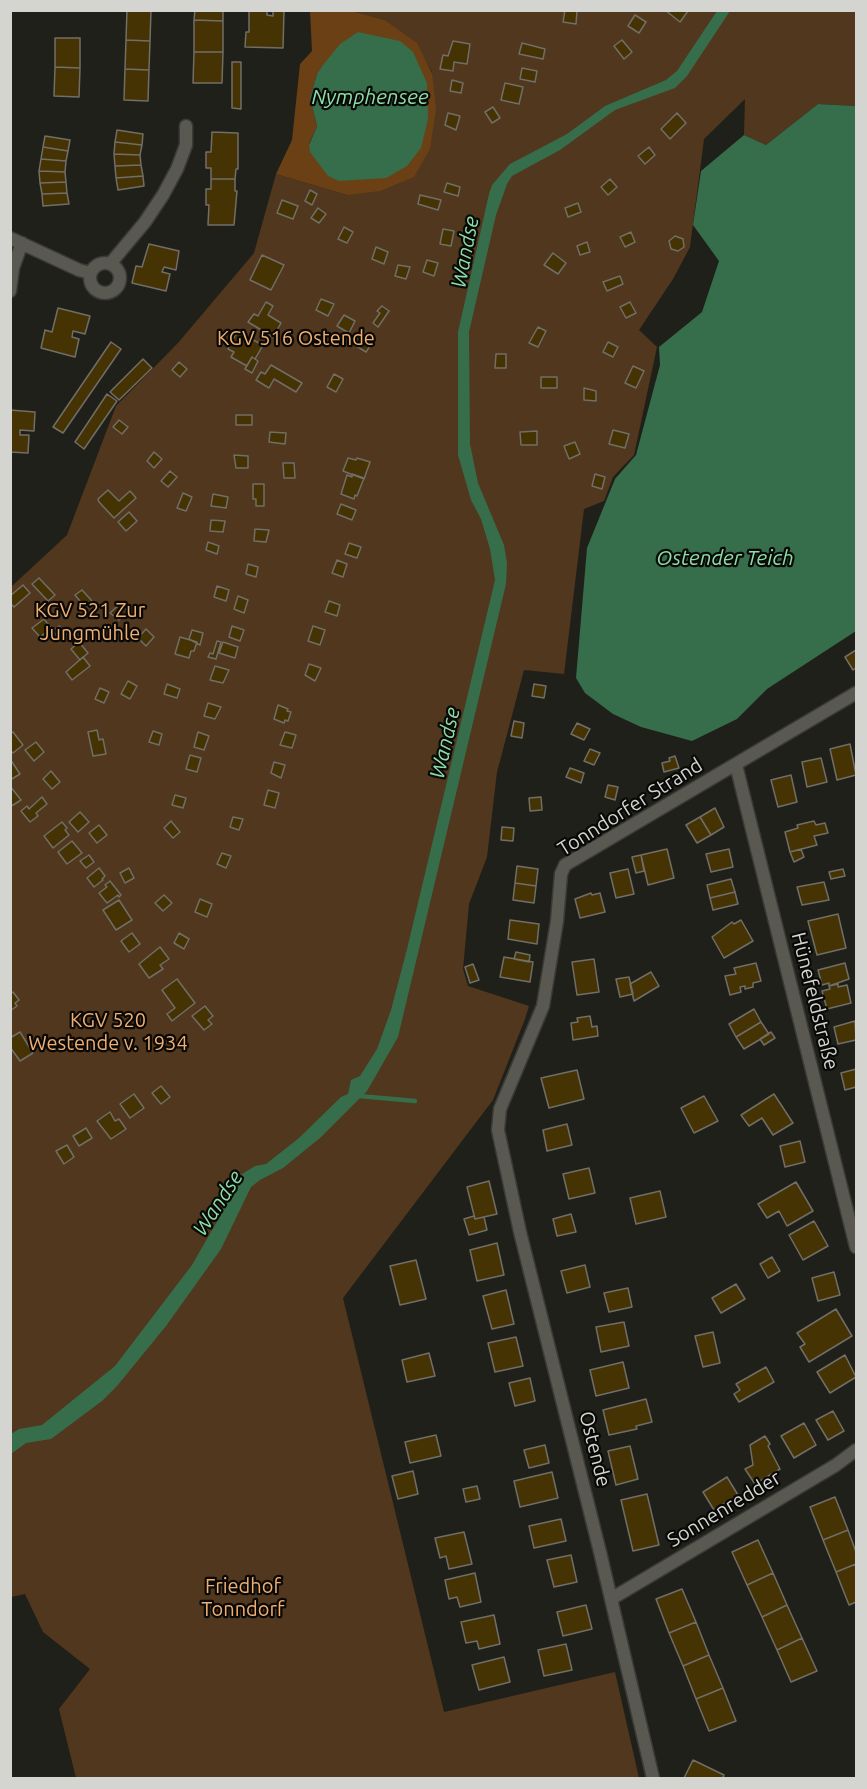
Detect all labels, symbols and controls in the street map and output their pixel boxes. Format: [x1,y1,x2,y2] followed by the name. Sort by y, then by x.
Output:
[311,84,429,110] water label: Nymphensee
[446,214,484,290] water label: Wandse
[217,326,375,350] park label: KGV 516 Ostende
[656,545,794,571] water label: Ostender Teich
[35,598,145,645] park label: KGV 521 Zur Jungmühle
[425,705,465,781] water label: Wandse
[553,753,707,861] street label: Tonndorfer Strand
[786,930,844,1072] street label: Hünefeldstraße
[28,1008,188,1055] park label: KGV 520 Westende v. 1934
[188,1166,248,1240] water label: Wandse
[574,1409,616,1489] street label: Ostende
[663,1466,785,1552] street label: Sonnenredder
[201,1574,285,1621] park label: Friedhof Tonndorf

